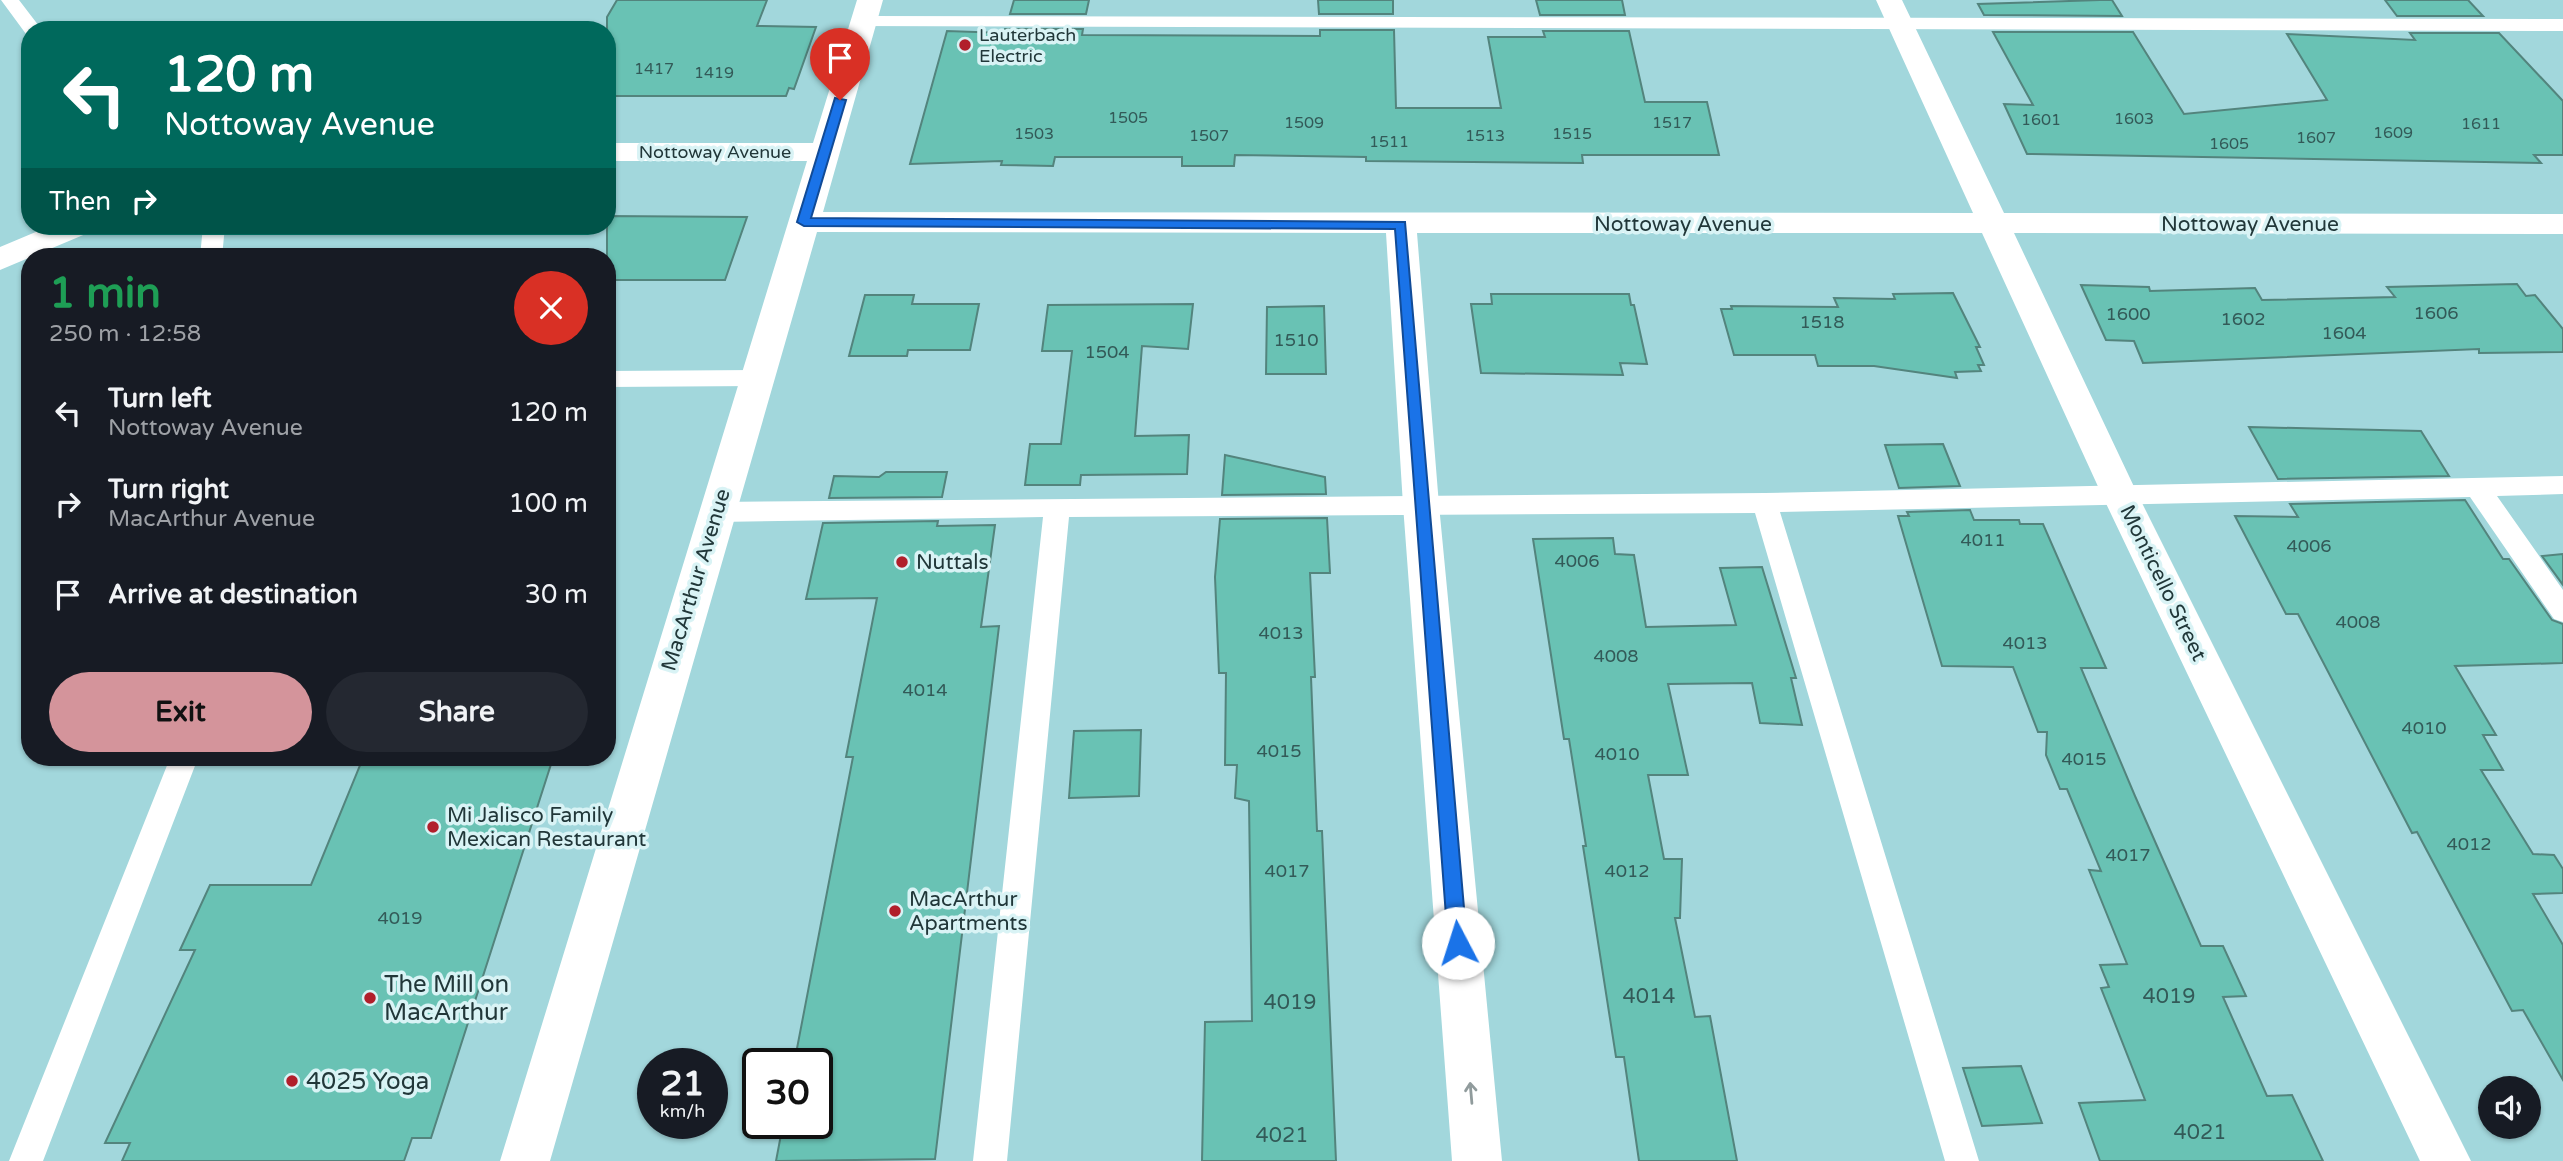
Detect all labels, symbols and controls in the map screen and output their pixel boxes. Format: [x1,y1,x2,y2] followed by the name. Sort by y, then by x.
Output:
[979,24,1076,67] place label: Lauterbach Electric
[810,28,870,100] pin
[957,37,973,53] marker: Lauterbach Electric
[821,39,859,77] icon: arrive
[164,46,314,105] text: 120 m
[49,49,140,140] icon: left
[634,59,674,79] house number: 1417
[694,63,734,83] house number: 1419
[164,106,435,144] text: Nottoway Avenue
[1108,108,1148,128] house number: 1505
[2114,109,2154,129] house number: 1603
[2021,110,2061,130] house number: 1601
[1284,113,1324,133] house number: 1509
[1652,113,1692,133] house number: 1517
[2461,114,2501,134] house number: 1611
[2373,123,2413,143] house number: 1609
[1014,124,1054,144] house number: 1503
[1552,124,1592,144] house number: 1515
[1189,126,1229,146] house number: 1507
[1465,126,1505,146] house number: 1513
[2296,128,2336,148] house number: 1607
[1369,132,1409,152] house number: 1511
[2209,134,2249,154] house number: 1605
[639,141,791,163] street label: Nottoway Avenue
[125,182,163,220] icon: right
[49,186,111,217] text: Then
[1594,212,1772,237] street label: Nottoway Avenue
[2161,212,2339,237] street label: Nottoway Avenue
[49,268,161,319] text: 1 min
[514,271,588,345] button: close
[2413,302,2459,324] house number: 1606
[2105,303,2151,325] house number: 1600
[2220,308,2266,330] house number: 1602
[1799,311,1845,333] house number: 1518
[49,320,201,348] text: 250 m · 12:58
[2321,322,2367,344] house number: 1604
[1273,329,1319,351] house number: 1510
[1084,341,1130,363] house number: 1504
[108,383,211,414] text: Turn left
[49,394,87,432] icon: left
[508,397,588,428] text: 120 m
[108,414,303,442] text: Nottoway Avenue
[108,474,229,505] text: Turn right
[49,485,87,523] icon: right
[656,486,736,674] street label: MacArthur Avenue
[508,488,588,519] text: 100 m
[2114,501,2212,665] street label: Monticello Street
[108,505,315,533] text: MacArthur Avenue
[1960,529,2006,551] house number: 4011
[2286,535,2332,557] house number: 4006
[916,550,989,575] place label: Nuttals
[1554,550,1600,572] house number: 4006
[894,554,910,570] marker: Nuttals
[49,576,87,614] icon: arrive
[108,579,358,610] text: Arrive at destination
[525,579,588,610] text: 30 m
[2335,611,2381,633] house number: 4008
[1258,622,1304,644] house number: 4013
[2002,632,2048,654] house number: 4013
[1593,645,1639,667] house number: 4008
[49,672,312,752] button: Exit
[326,672,588,752] button: Share
[902,679,948,701] house number: 4014
[2401,717,2447,739] house number: 4010
[1256,740,1302,762] house number: 4015
[1594,743,1640,765] house number: 4010
[2061,748,2107,770] house number: 4015
[447,803,646,852] place label: Mi Jalisco Family Mexican Restaurant
[425,819,441,835] marker: Mi Jalisco Family Mexican Restaurant
[2446,833,2492,855] house number: 4012
[2105,844,2151,866] house number: 4017
[1264,860,1310,882] house number: 4017
[1604,860,1650,882] house number: 4012
[909,887,1027,936] place label: MacArthur Apartments
[887,903,903,919] marker: MacArthur Apartments
[1421,906,1495,980] position arrow
[377,907,423,929] house number: 4019
[384,970,509,1027] place label: The Mill on MacArthur
[1623,984,1675,1009] house number: 4014
[2143,984,2195,1009] house number: 4019
[362,990,378,1006] marker: The Mill on MacArthur
[1264,990,1316,1015] house number: 4019
[742,1048,833,1139] speed limit sign: 30
[661,1063,704,1105] text: 21
[306,1067,429,1096] place label: 4025 Yoga
[284,1073,300,1089] marker: 4025 Yoga
[2478,1076,2541,1139] map controls
[2478,1076,2541,1139] button: sound
[1464,1082,1477,1105] one-way arrow
[660,1100,705,1122] text: km/h
[2174,1120,2226,1145] house number: 4021
[1256,1123,1308,1148] house number: 4021

